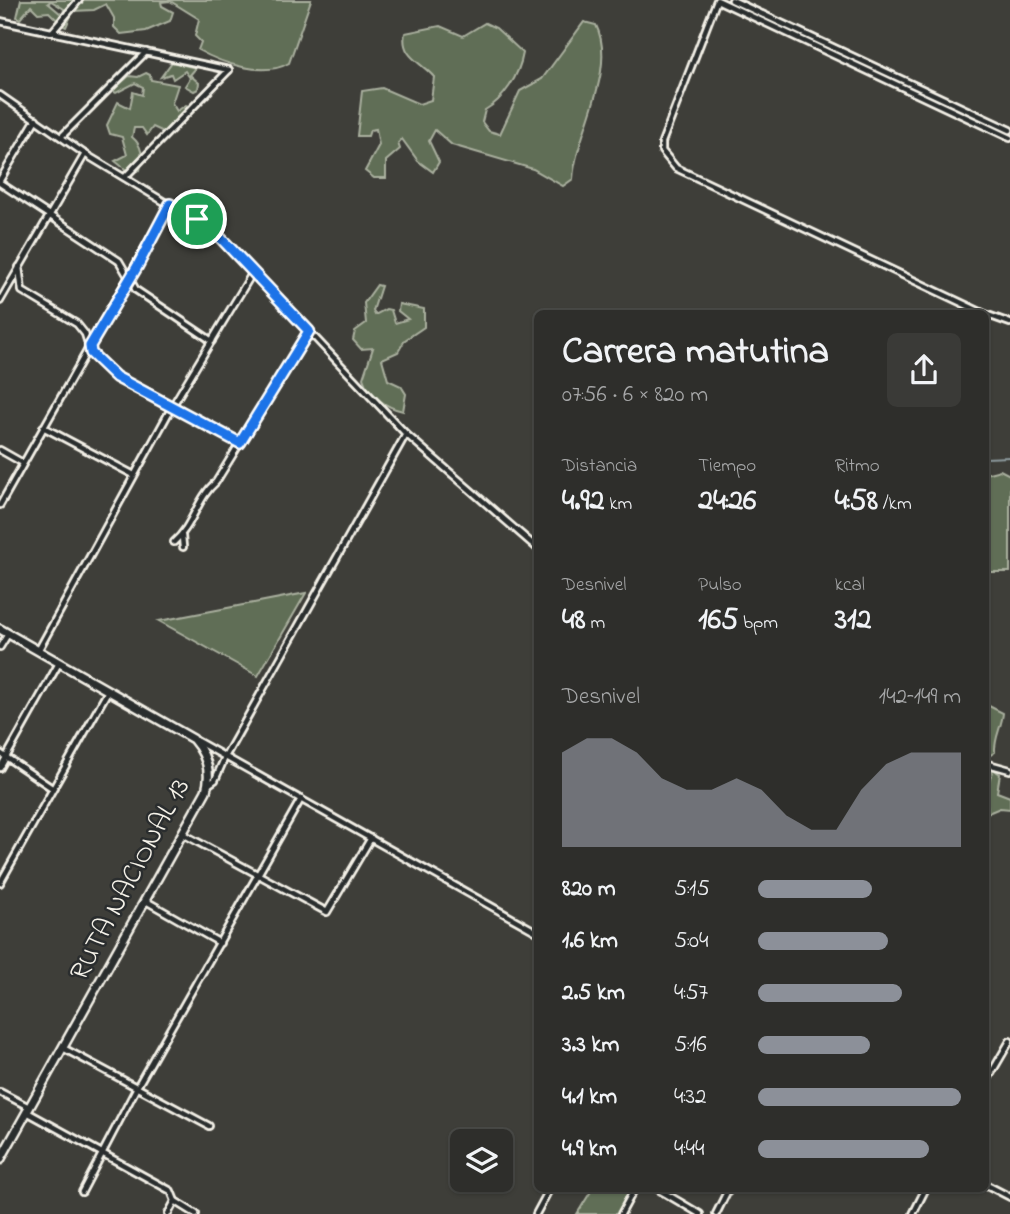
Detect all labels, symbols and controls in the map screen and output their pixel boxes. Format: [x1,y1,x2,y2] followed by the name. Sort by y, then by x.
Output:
[167,189,227,249] pin
[178,200,216,238] icon: arrive
[562,325,829,381] text: Carrera matutina
[887,333,961,407] button: share
[562,379,708,412] text: 07:56 · 6 × 820 m
[562,453,637,480] text: Distancia
[698,453,756,480] text: Tiempo
[835,453,880,480] text: Ritmo
[562,480,604,524] text: 4.92
[698,480,756,524] text: 24:26
[835,480,878,524] text: 4:58
[604,491,632,518] text: km
[878,491,912,518] text: /km
[562,572,627,599] text: Desnivel
[698,572,742,599] text: Pulso
[835,572,865,599] text: kcal
[562,599,586,643] text: 48
[698,599,738,643] text: 165
[835,599,872,643] text: 312
[586,610,605,637] text: m
[738,610,778,637] text: bpm
[562,681,640,714] text: Desnivel
[879,681,961,714] text: 142–149 m
[60,772,202,988] street label: RUTA NACIONAL 13
[562,873,616,906] text: 820 m
[674,873,710,906] text: 5:15
[562,925,618,958] text: 1.6 km
[674,925,709,958] text: 5:04
[562,977,625,1010] text: 2.5 km
[674,977,708,1010] text: 4:57
[562,1029,619,1062] text: 3.3 km
[674,1029,707,1062] text: 5:16
[562,1081,617,1114] text: 4.1 km
[674,1081,706,1114] text: 4:32
[450,1129,513,1192] map controls
[450,1129,513,1192] button: layers
[562,1133,617,1166] text: 4.9 km
[674,1133,704,1166] text: 4:44

